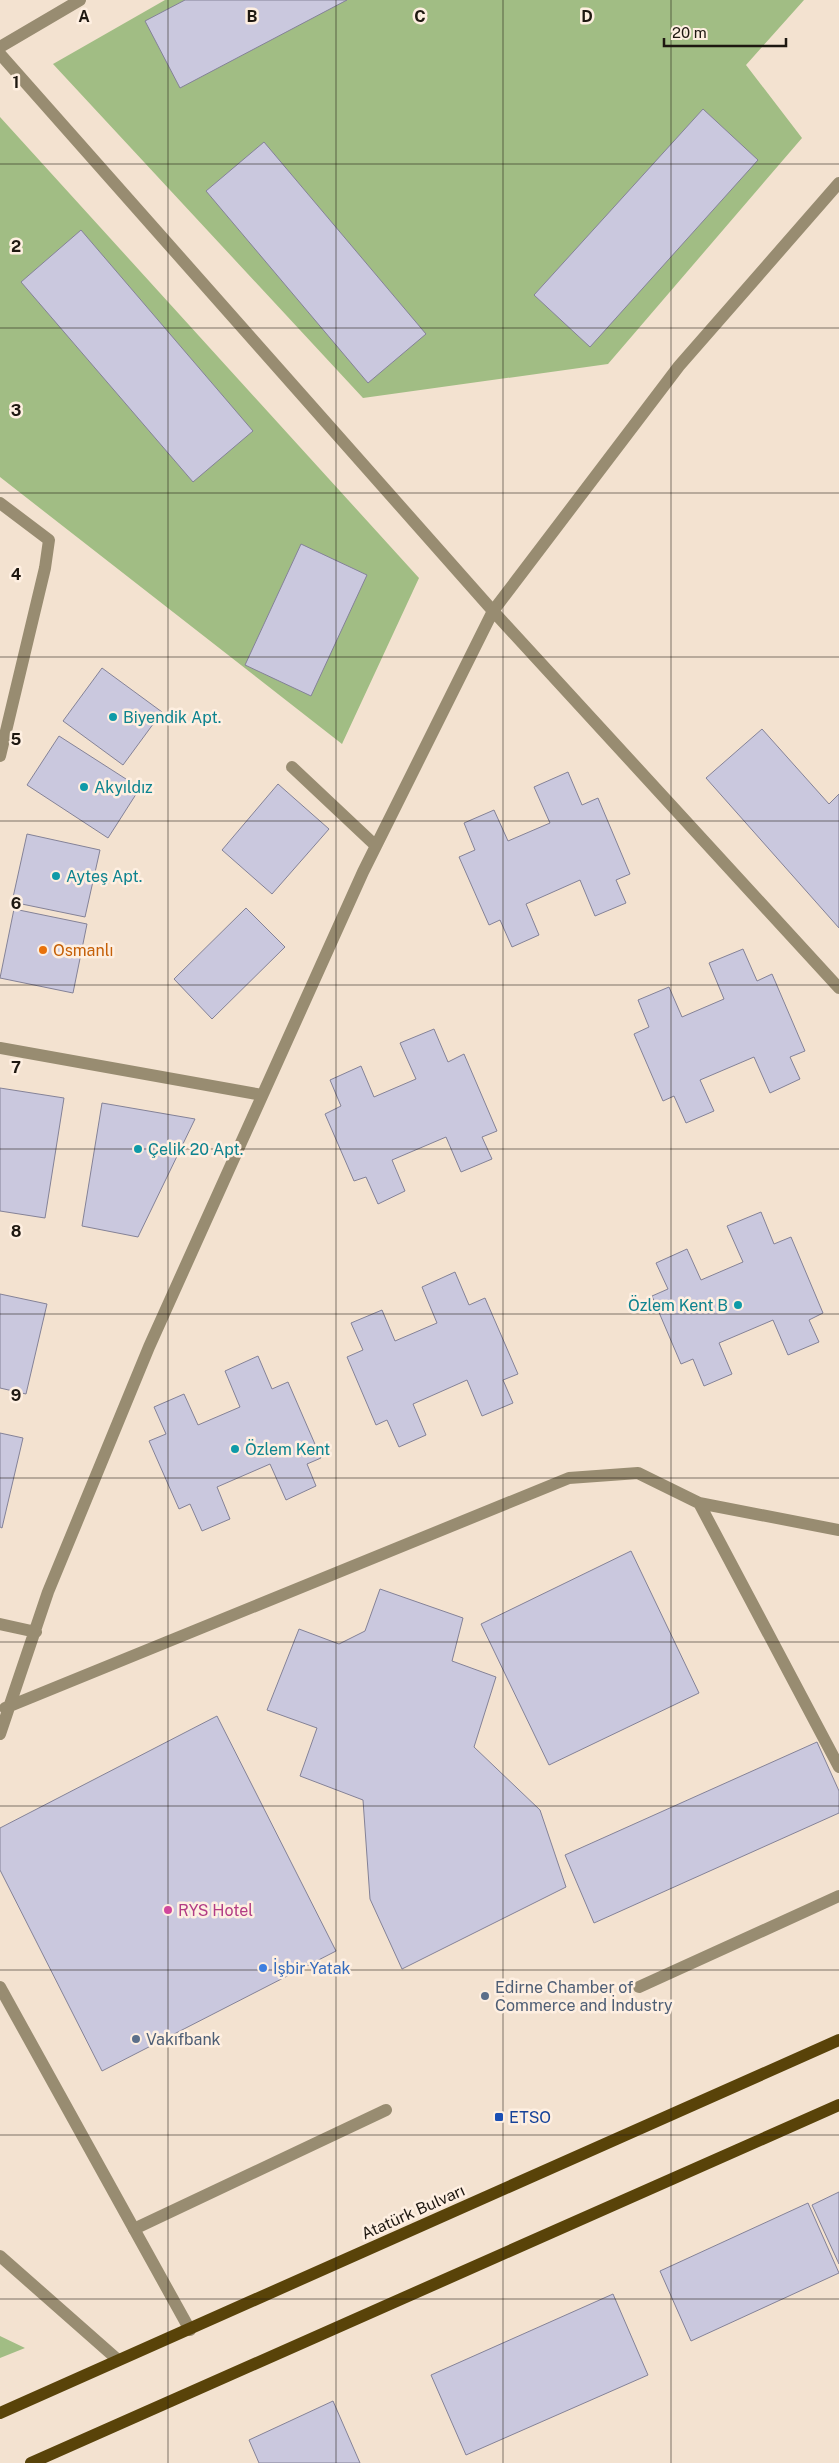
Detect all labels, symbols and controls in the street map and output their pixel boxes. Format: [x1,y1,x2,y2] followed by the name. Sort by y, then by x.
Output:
[78,7,90,26] text: A
[247,7,258,26] text: B
[414,7,426,26] text: C
[581,7,593,26] text: D
[664,15,786,47] scale bar
[672,24,707,41] text: 20 m
[13,73,19,92] text: 1
[11,237,21,256] text: 2
[11,401,21,420] text: 3
[11,565,22,584] text: 4
[123,708,221,727] place label: Biyendik Apt.
[107,711,119,723] marker: Biyendik Apt.
[11,730,22,749] text: 5
[94,778,153,797] place label: Akyıldız
[78,781,90,793] marker: Akyıldız
[66,867,142,886] place label: Ayteş Apt.
[50,870,62,882] marker: Ayteş Apt.
[11,894,21,913] text: 6
[53,941,113,960] place label: Osmanlı
[37,944,49,956] marker: Osmanlı
[11,1058,21,1077] text: 7
[148,1140,243,1159] place label: Çelik 20 Apt.
[132,1143,144,1155] marker: Çelik 20 Apt.
[11,1222,22,1241] text: 8
[628,1295,728,1315] place label: Özlem Kent B
[732,1299,744,1311] marker: Özlem Kent B
[11,1386,21,1405] text: 9
[245,1439,330,1459] place label: Özlem Kent
[229,1443,241,1455] marker: Özlem Kent
[178,1901,253,1920] place label: RYS Hotel
[162,1904,174,1916] marker: RYS Hotel
[273,1958,351,1978] place label: İşbir Yatak
[257,1962,269,1974] marker: İşbir Yatak
[495,1978,673,2015] place label: Edirne Chamber of Commerce and İndustry
[479,1990,491,2002] marker: Edirne Chamber of Commerce and İndustry
[146,2030,221,2049] place label: Vakıfbank
[130,2033,142,2045] marker: Vakıfbank
[509,2108,551,2127] place label: ETSO
[493,2111,505,2123] marker: ETSO
[358,2181,468,2243] street label: Atatürk Bulvarı

